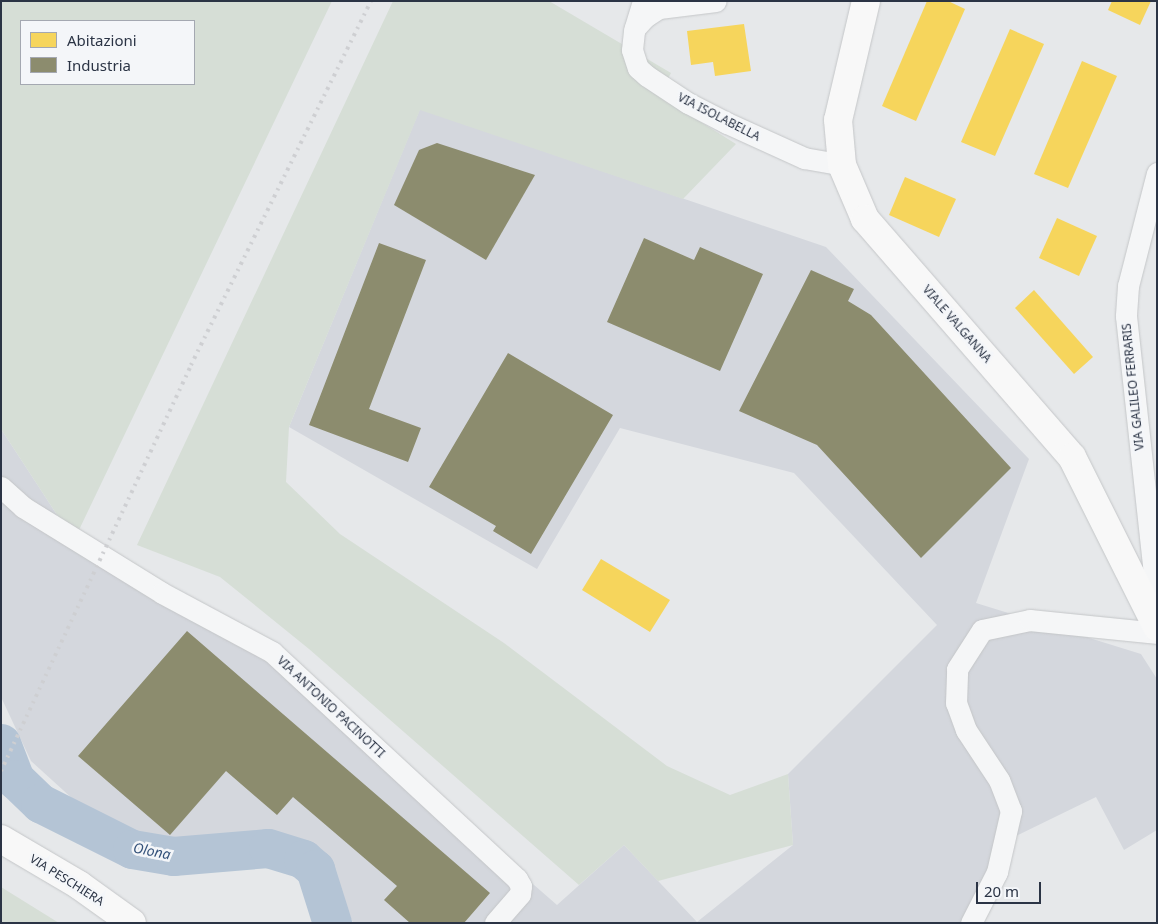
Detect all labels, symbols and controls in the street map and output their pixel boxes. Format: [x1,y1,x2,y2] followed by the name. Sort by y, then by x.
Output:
[20,20,195,85] legend
[67,30,137,50] text: Abitazioni
[67,55,131,75] text: Industria
[675,90,763,144] street label: VIA ISOLABELLA
[919,282,995,366] street label: VIALE VALGANNA
[1119,323,1147,451] street label: VIA GALILEO FERRARIS
[274,653,388,761] street label: VIA ANTONIO PACINOTTI
[132,839,172,863] water label: Olona
[27,851,107,909] street label: VIA PESCHIERA
[978,872,1043,904] scale bar
[984,881,1019,901] text: 20 m

